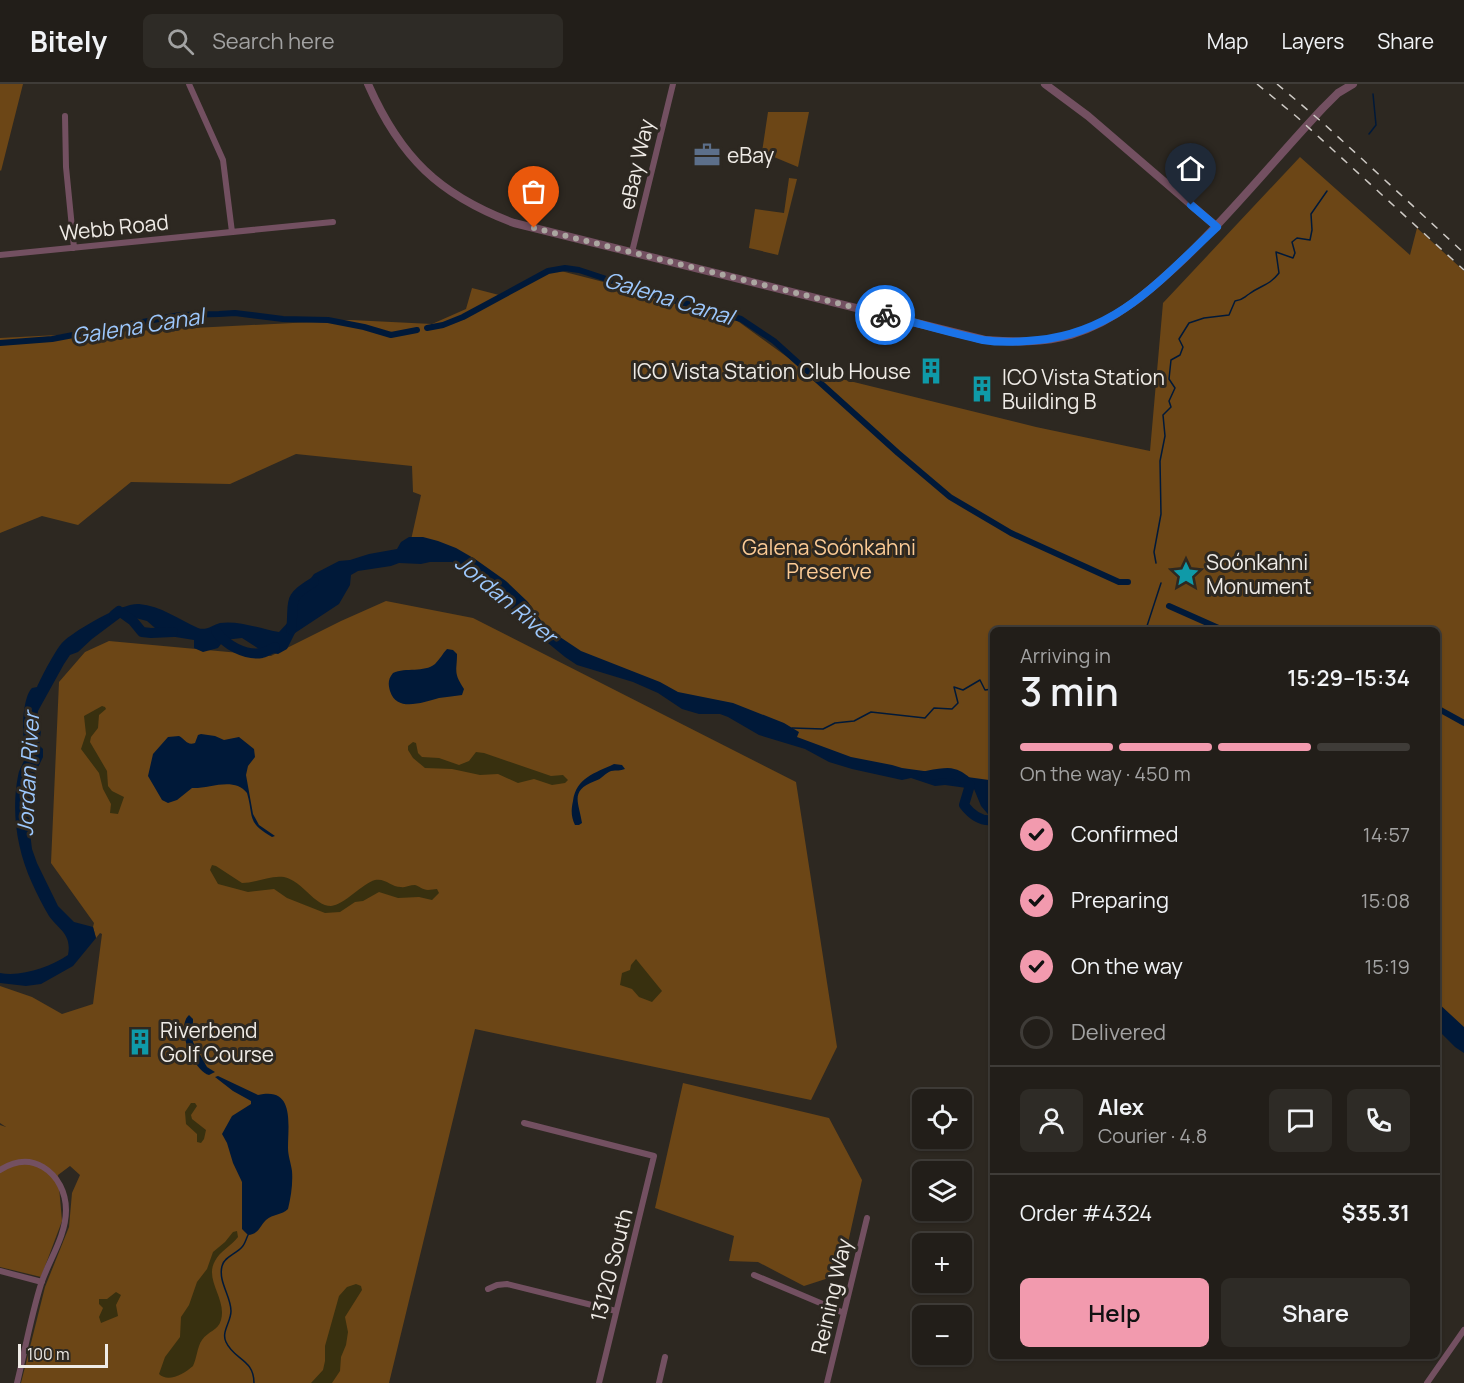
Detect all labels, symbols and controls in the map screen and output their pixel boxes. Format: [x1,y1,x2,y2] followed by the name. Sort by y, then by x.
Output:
[143,14,563,68] search box
[30,22,107,60] text: Bitely
[164,25,197,58] icon: search
[212,26,335,56] text: Search here
[1207,27,1248,55] text: Map
[1281,27,1344,55] text: Layers
[1377,27,1434,55] text: Share
[612,116,660,212] street label: eBay Way
[692,140,722,170] office icon: eBay
[727,141,774,169] place label: eBay
[1165,143,1216,205] pin
[1174,152,1207,185] icon: home
[508,166,559,228] pin
[517,175,550,208] icon: bag
[58,207,170,247] street label: Webb Road
[601,264,740,333] water label: Galena Canal
[855,285,915,345] courier
[869,299,902,332] icon: bike
[70,300,209,351] water label: Galena Canal
[916,356,946,386] building icon: ICO Vista Station Club House
[632,357,911,385] place label: ICO Vista Station Club House
[1002,363,1165,415] place label: ICO Vista Station Building B
[967,374,997,404] building icon: ICO Vista Station Building B
[742,533,916,585] park label: Galena Soónkahni Preserve
[449,548,566,652] water label: Jordan River
[1206,548,1312,600] place label: Soónkahni Monument
[1171,559,1201,589] place icon: Soónkahni Monument
[1020,642,1111,669] text: Arriving in
[1287,663,1410,693] text: 15:29–15:34
[1020,664,1119,718] text: 3 min
[10,708,46,837] water label: Jordan River
[1020,760,1191,787] text: On the way · 450 m
[1020,818,1053,851] icon: check
[1071,819,1179,849] text: Confirmed
[1363,821,1410,848] text: 14:57
[1020,884,1053,917] icon: check
[1071,885,1169,915] text: Preparing
[1361,887,1410,914] text: 15:08
[1020,950,1053,983] icon: check
[1071,951,1183,981] text: On the way
[1364,953,1410,980] text: 15:19
[160,1016,274,1068] place label: Riverbend Golf Course
[1071,1017,1166,1047] text: Delivered
[125,1027,155,1057] building icon: Riverbend Golf Course
[912,1089,972,1365] map controls
[912,1089,972,1149] button: locate
[1020,1089,1083,1152] button: person
[1269,1089,1332,1152] button: chat
[1347,1089,1410,1152] button: phone
[1098,1092,1144,1122] text: Alex
[1098,1122,1207,1149] text: Courier · 4.8
[912,1161,972,1221] button: layers
[1020,1198,1152,1228] text: Order #4324
[1341,1198,1410,1228] text: $35.31
[583,1205,639,1325] street label: 13120 South
[912,1233,972,1293] button: +
[804,1235,858,1357] street label: Reining Way
[1020,1278,1209,1347] button: Help
[1221,1278,1410,1347] button: Share
[912,1305,972,1365] button: −
[18,1341,108,1368] scale bar
[27,1343,70,1365] text: 100 m

